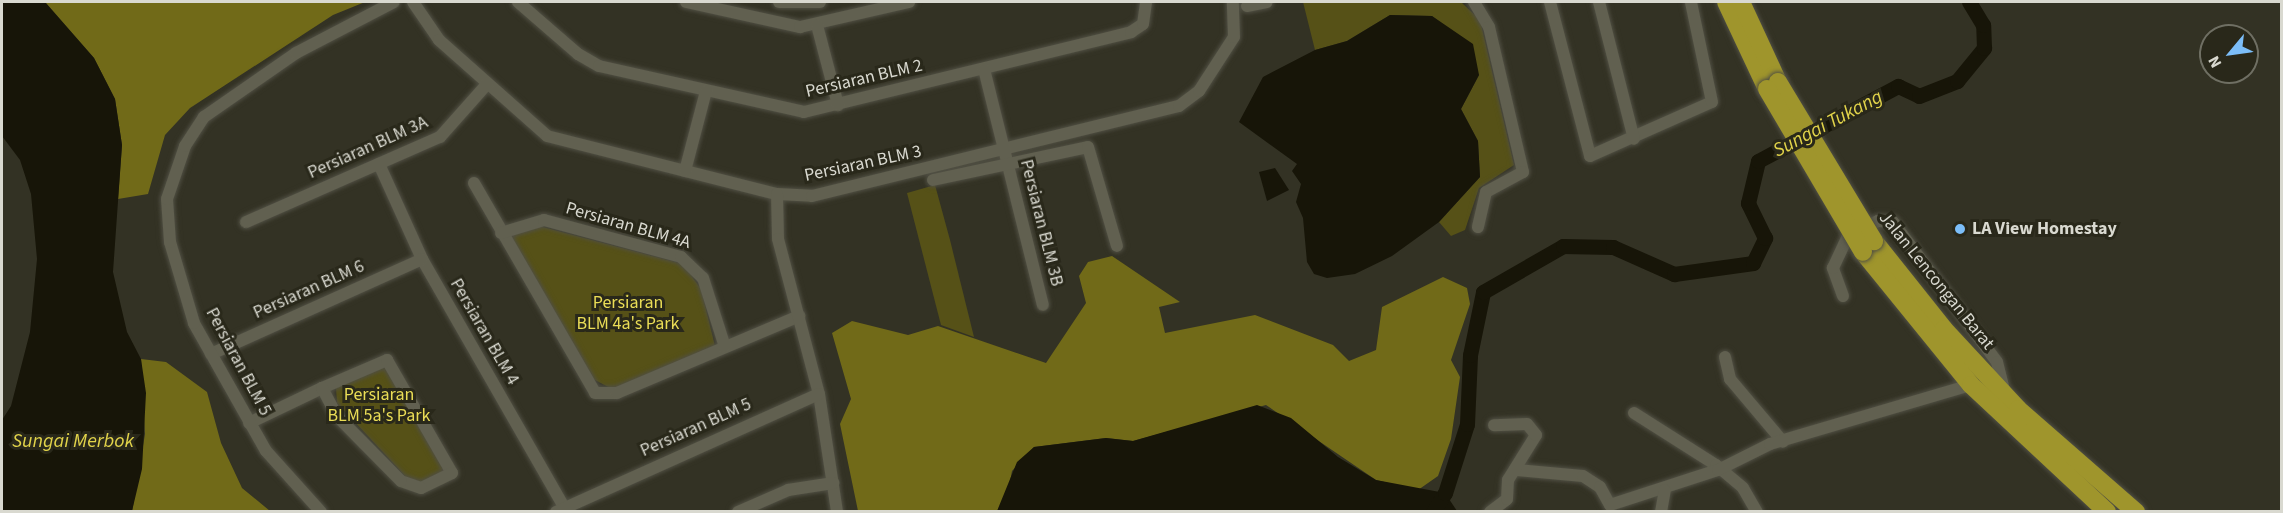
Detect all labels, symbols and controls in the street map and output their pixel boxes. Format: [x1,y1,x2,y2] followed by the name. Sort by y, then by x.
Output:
[2199,24,2259,84] north arrow
[2203,52,2227,72] text: N
[803,55,925,103] street label: Persiaran BLM 2
[1769,85,1887,163] water label: Sungai Tukang
[305,112,431,184] street label: Persiaran BLM 3A
[802,141,924,187] street label: Persiaran BLM 3
[1015,157,1067,289] street label: Persiaran BLM 3B
[563,198,693,254] street label: Persiaran BLM 4A
[1874,208,1998,354] street label: Jalan Lencongan Barat
[1972,218,2117,240] place label: LA View Homestay
[1953,222,1967,236] marker: LA View Homestay
[250,256,368,324] street label: Persiaran BLM 6
[445,275,523,389] street label: Persiaran BLM 4
[577,293,679,336] park label: Persiaran BLM 4a's Park
[200,304,276,420] street label: Persiaran BLM 5
[328,385,430,428] park label: Persiaran BLM 5a's Park
[637,394,755,462] street label: Persiaran BLM 5
[12,429,134,453] water label: Sungai Merbok

